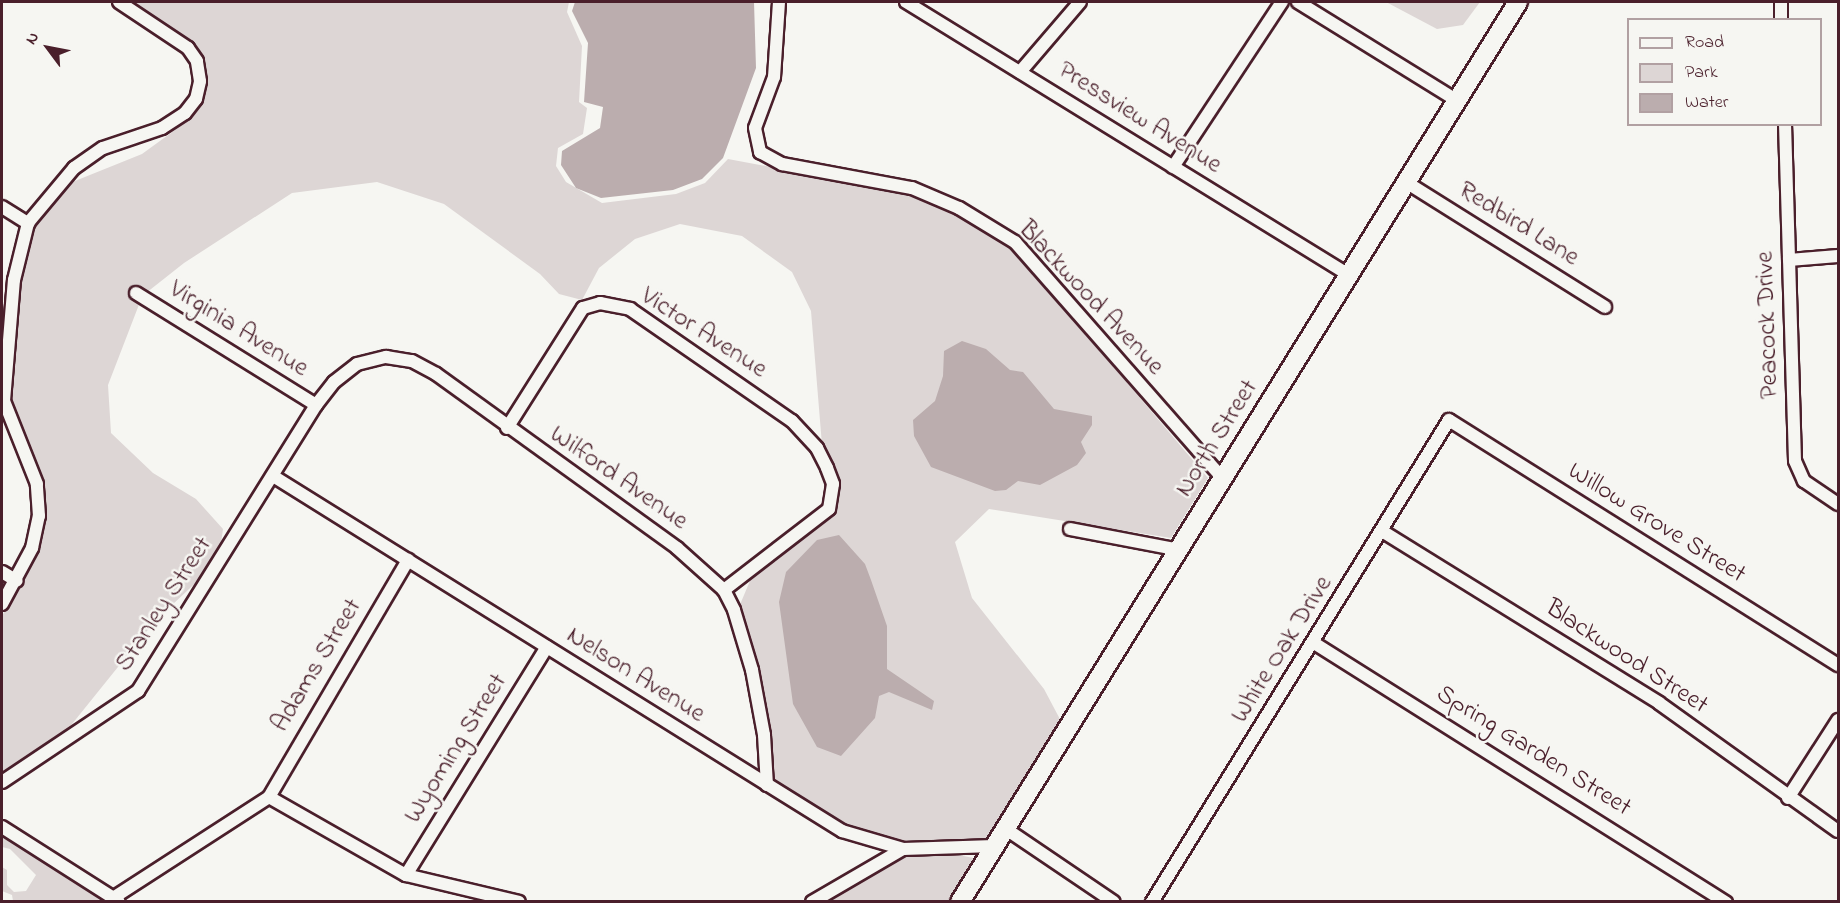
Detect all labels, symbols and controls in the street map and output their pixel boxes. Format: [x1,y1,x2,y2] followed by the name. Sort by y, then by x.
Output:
[18,18,78,78] north arrow
[1627,18,1822,126] legend
[20,28,46,49] text: N
[1685,30,1724,56] text: Road
[1051,56,1227,182] street label: Pressview Avenue
[1685,60,1718,86] text: Park
[1685,90,1728,116] text: Water
[1452,176,1584,274] street label: Redbird Lane
[1010,215,1170,383] street label: Blackwood Avenue
[1751,251,1787,399] street label: Peacock Drive
[163,275,313,385] street label: Virginia Avenue
[634,282,772,386] street label: Victor Avenue
[1170,375,1266,503] street label: North Street
[543,420,693,538] street label: Wilford Avenue
[1561,457,1751,591] street label: Willow Grove Street
[110,532,220,678] street label: Stanley Street
[1225,571,1341,729] street label: White Oak Drive
[266,594,370,738] street label: Adams Street
[1539,594,1713,722] street label: Blackwood Street
[560,621,710,731] street label: Nelson Avenue
[399,669,515,829] street label: Wyoming Street
[1430,679,1636,825] street label: Spring Garden Street

